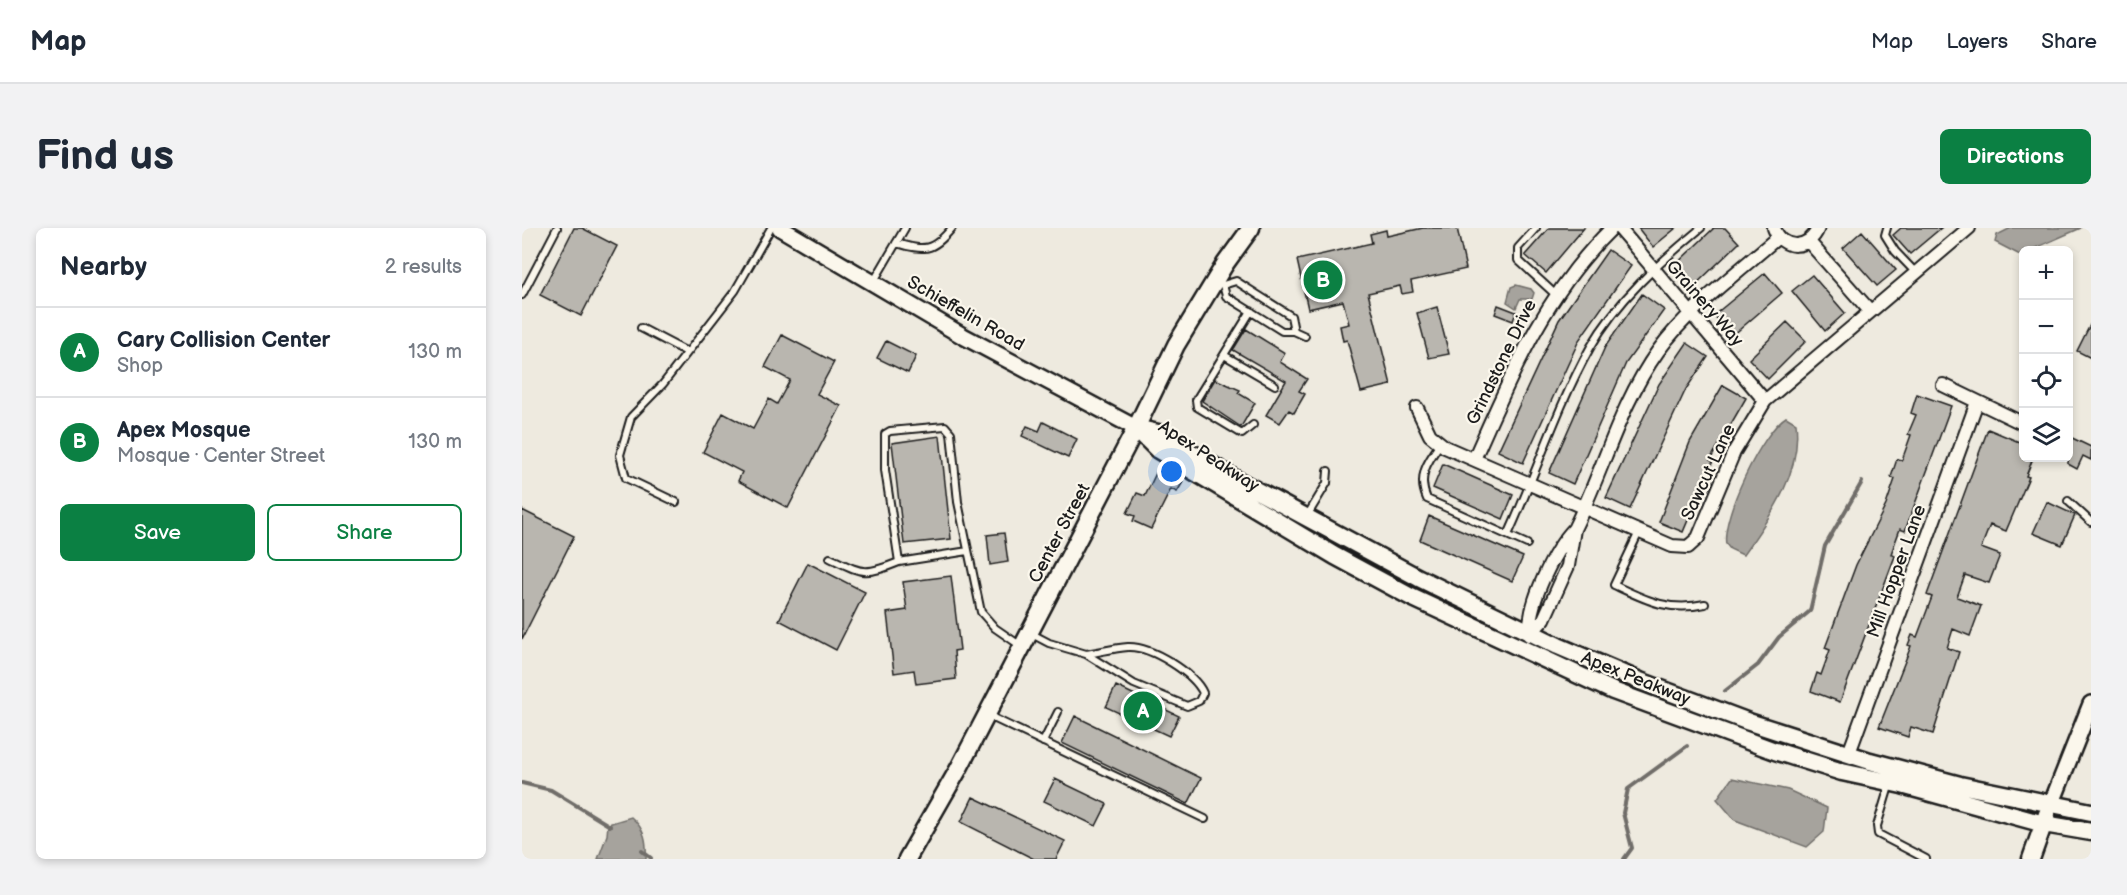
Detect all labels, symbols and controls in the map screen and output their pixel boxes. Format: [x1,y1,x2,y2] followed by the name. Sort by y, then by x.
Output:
[30,25,86,58] text: Map
[1871,29,1913,54] text: Map
[1946,29,2008,54] text: Layers
[2041,29,2097,54] text: Share
[1940,129,2091,184] button: Directions
[36,131,174,182] text: Find us
[2019,246,2073,462] map controls
[2019,246,2073,300] button: +
[60,252,147,283] text: Nearby
[385,255,462,279] text: 2 results
[1662,256,1748,351] street label: Grainery Way
[1304,257,1342,302] pin: B
[903,271,1028,355] street label: Schieffelin Road
[1462,296,1541,428] street label: Grindstone Drive
[2019,300,2073,354] button: −
[117,327,330,354] text: Cary Collision Center
[73,340,86,364] text: A
[408,340,462,364] text: 130 m
[117,354,163,378] text: Shop
[2019,354,2073,408] button: locate
[2019,408,2073,462] button: layers
[1154,416,1264,497] street label: Apex Peakway
[117,417,251,444] text: Apex Mosque
[1677,420,1740,524] street label: Sawcut Lane
[72,430,87,454] text: B
[408,430,462,454] text: 130 m
[117,444,325,468] text: Mosque · Center Street
[1157,457,1186,486] your location
[1024,479,1095,587] street label: Center Street
[1863,502,1930,640] street label: Mill Hopper Lane
[60,504,255,561] button: Save
[267,504,462,561] button: Share
[1578,647,1694,710] street label: Apex Peakway
[1124,688,1162,734] pin: A

